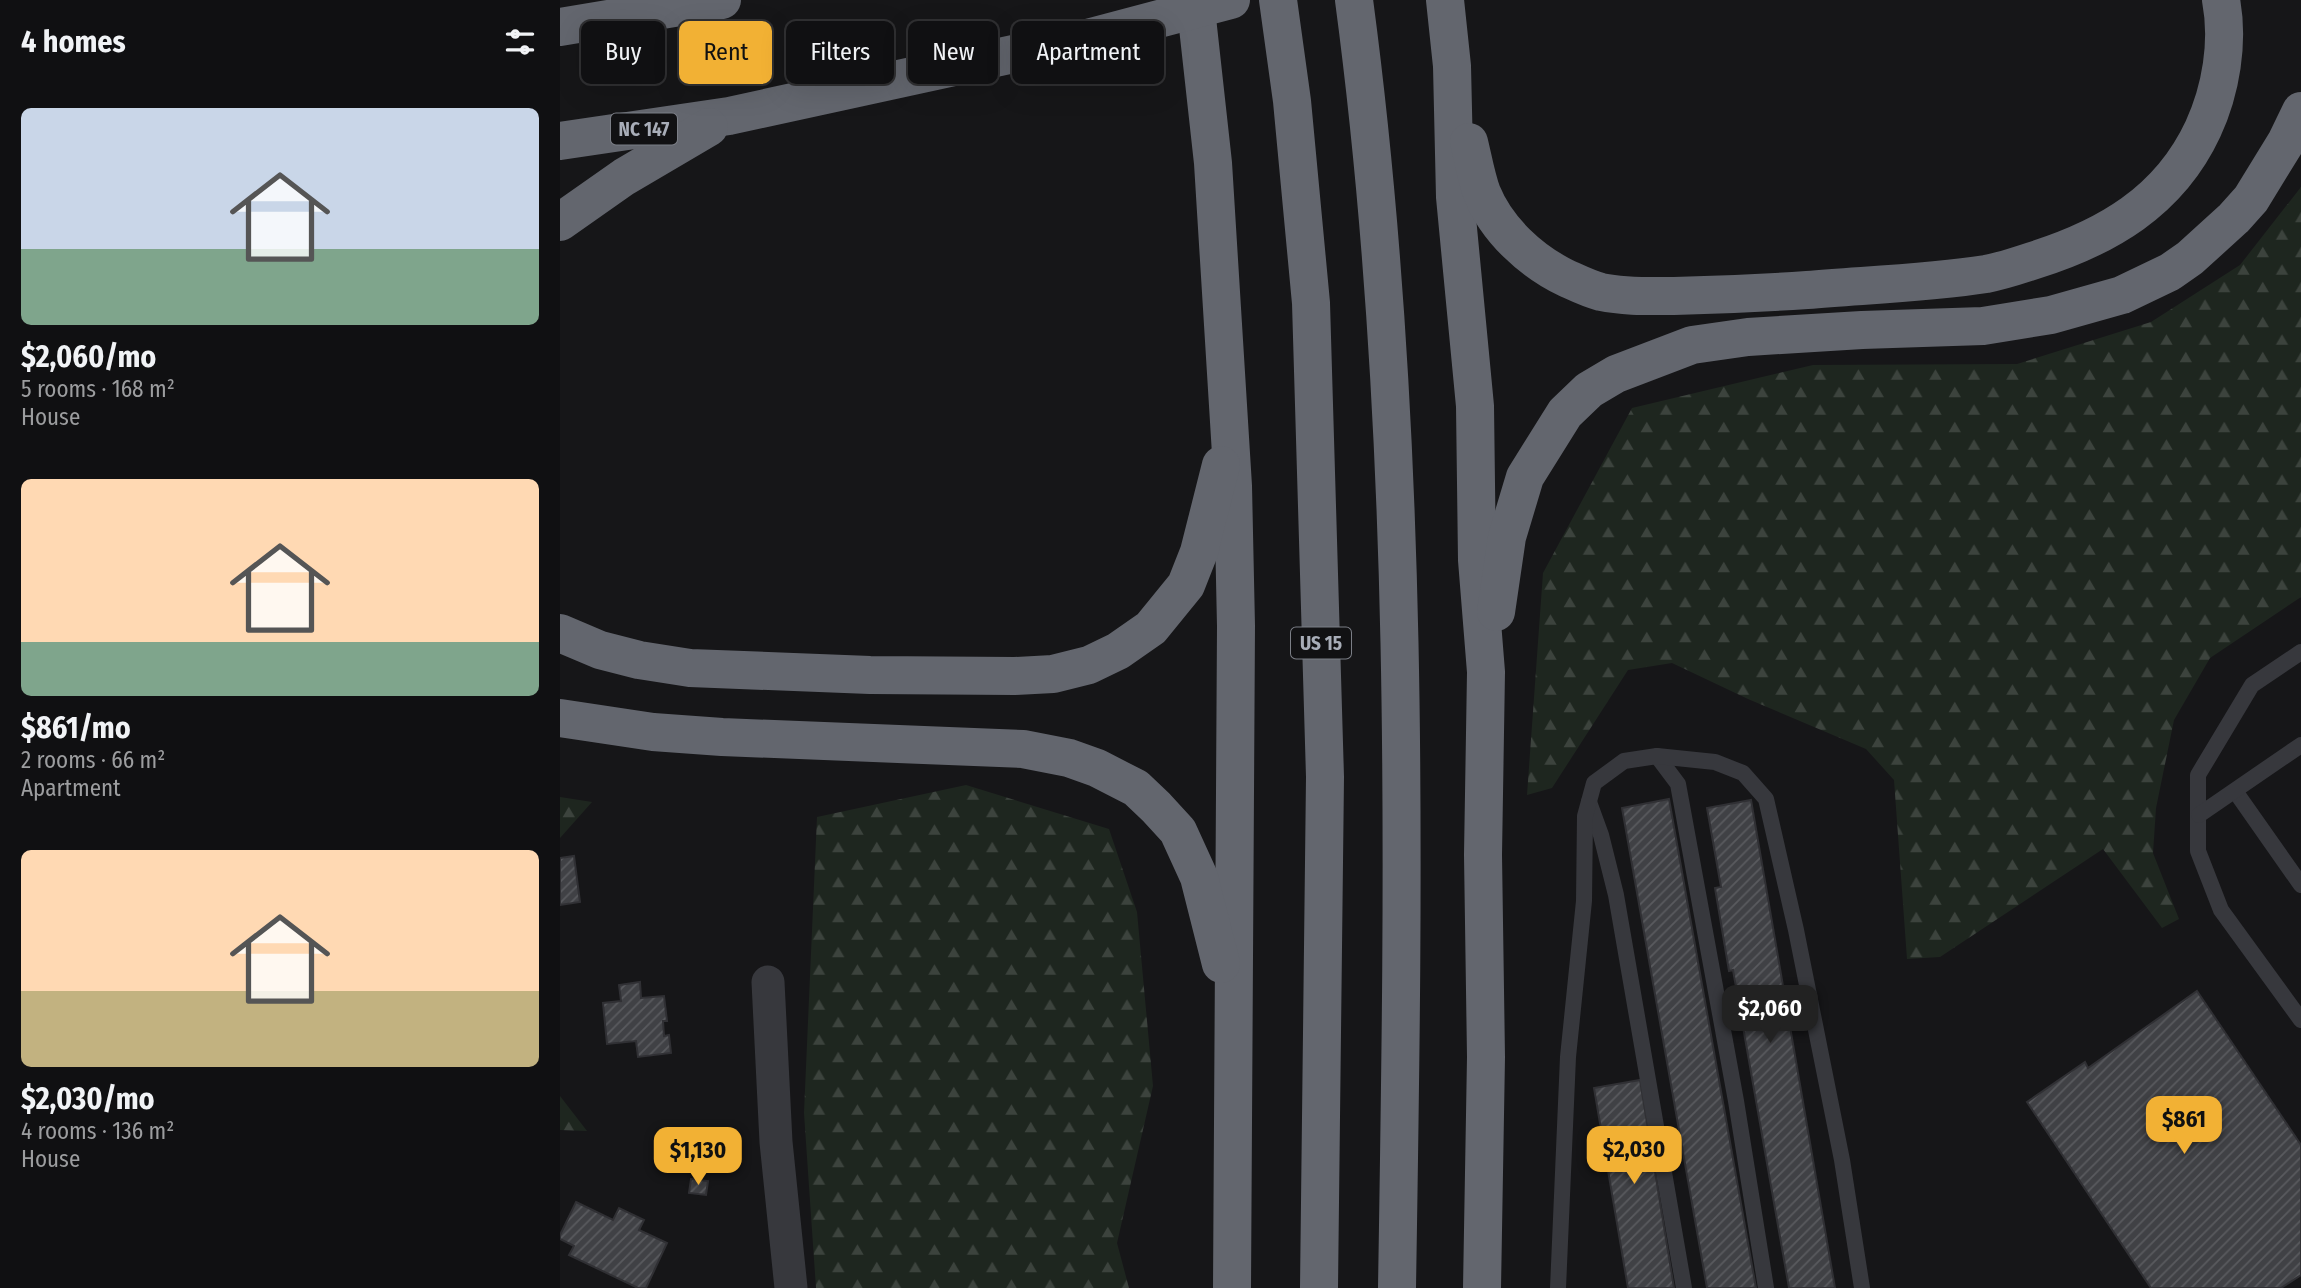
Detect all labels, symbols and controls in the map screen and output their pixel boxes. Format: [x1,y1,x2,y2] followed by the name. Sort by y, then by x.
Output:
[581,21,665,84] chip: Buy
[679,21,772,84] chip: Rent
[786,21,894,84] chip: Filters
[908,21,998,84] chip: New
[1012,21,1164,84] chip: Apartment
[501,23,539,61] icon: filters
[21,24,126,60] text: 4 homes
[611,113,677,144] road number: NC 147
[217,154,343,280] icon: home
[21,339,156,375] text: $2,060/mo
[21,375,175,403] text: 5 rooms · 168 m²
[21,403,80,431] text: House
[217,525,343,651] icon: home
[1291,628,1351,658] road number: US 15
[21,710,131,746] text: $861/mo
[21,746,165,774] text: 2 rooms · 66 m²
[21,774,121,802] text: Apartment
[217,896,343,1022] icon: home
[1713,986,1827,1045] pin: $2,060
[1738,994,1802,1022] text: $2,060
[21,1081,155,1117] text: $2,030/mo
[2143,1096,2225,1156] pin: $861
[2162,1105,2206,1133] text: $861
[21,1117,174,1145] text: 4 rooms · 136 m²
[1577,1126,1691,1186] pin: $2,030
[641,1128,755,1187] pin: $1,130
[1603,1135,1665,1163] text: $2,030
[670,1136,726,1164] text: $1,130
[21,1145,80,1173] text: House

